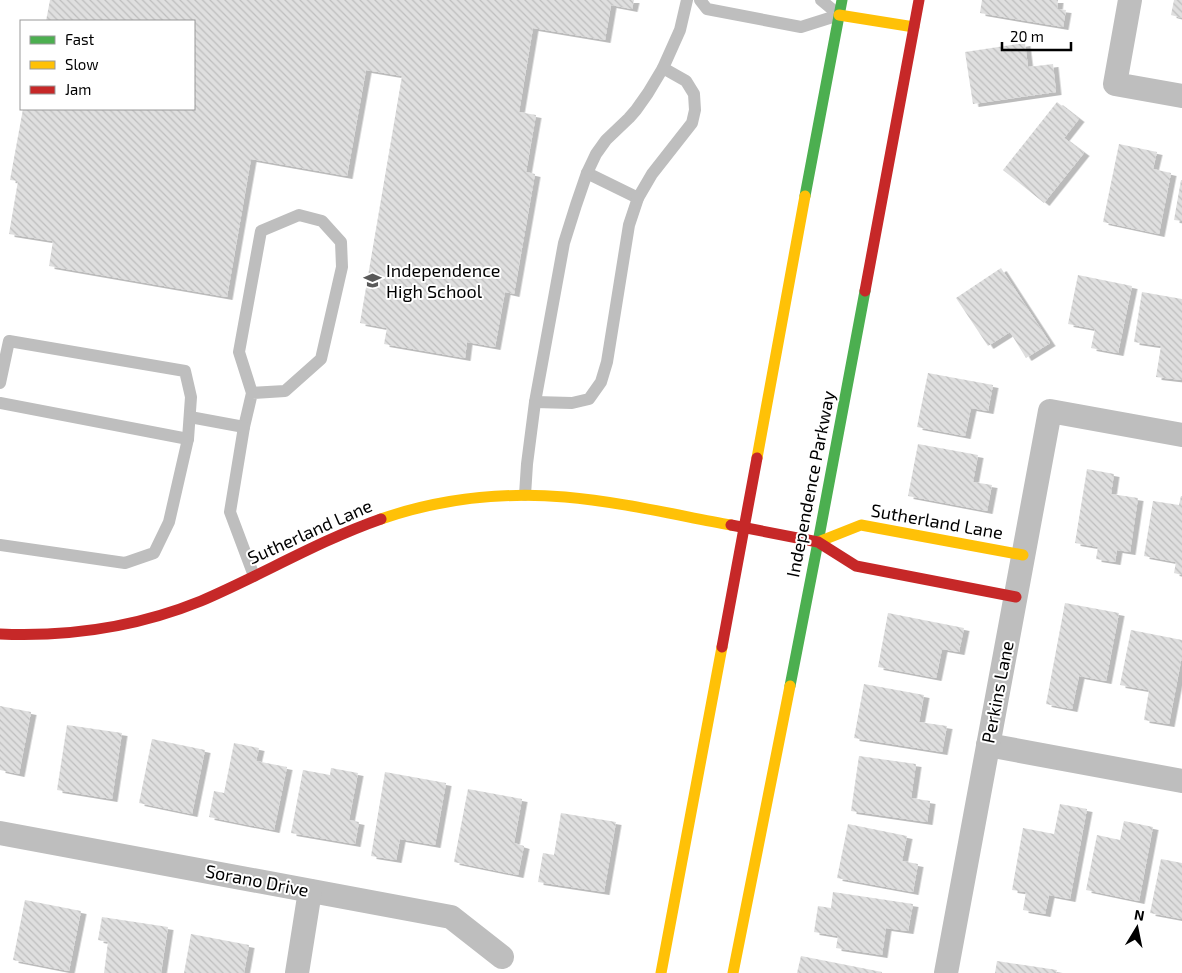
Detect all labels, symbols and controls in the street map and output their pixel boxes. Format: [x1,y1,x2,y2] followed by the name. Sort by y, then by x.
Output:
[20,20,195,110] legend
[1002,20,1071,52] scale bar
[1010,27,1044,45] text: 20 m
[65,30,95,48] text: Fast
[65,55,99,73] text: Slow
[65,80,91,98] text: Jam
[386,259,500,302] place label: Independence High School
[362,271,382,291] school or university icon: Independence High School
[781,388,839,579] street label: Independence Parkway
[244,494,375,568] street label: Sutherland Lane
[869,499,1005,543] street label: Sutherland Lane
[976,639,1018,745] street label: Perkins Lane
[204,859,311,901] street label: Sorano Drive
[1112,903,1162,953] north arrow
[1133,905,1146,924] text: N

